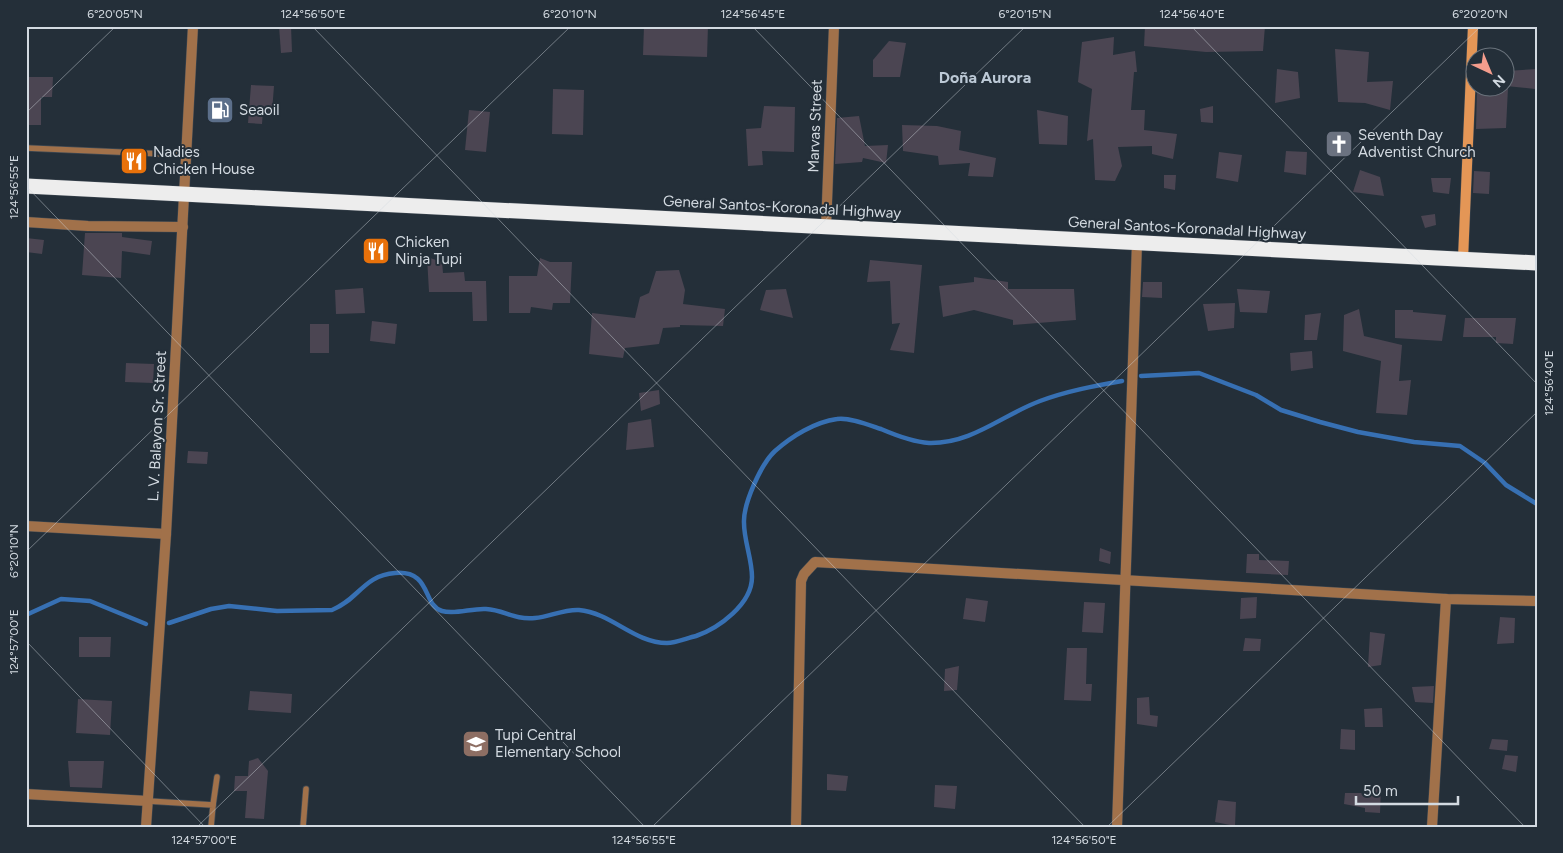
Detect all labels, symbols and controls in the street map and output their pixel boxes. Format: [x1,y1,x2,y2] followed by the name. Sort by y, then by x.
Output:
[87,7,143,21] text: 6°20'05"N
[280,7,346,21] text: 124°56'50"E
[543,7,597,21] text: 6°20'10"N
[721,7,785,21] text: 124°56'45"E
[998,7,1052,21] text: 6°20'15"N
[1159,7,1225,21] text: 124°56'40"E
[1452,7,1508,21] text: 6°20'20"N
[1466,48,1516,98] north arrow
[939,68,1031,87] district label: Doña Aurora
[1489,71,1508,91] text: N
[804,79,826,173] street label: Marvas Street
[205,95,235,125] fuel station icon: Seaoil
[239,101,280,119] place label: Seaoil
[1358,126,1476,161] place label: Seventh Day Adventist Church
[1324,129,1354,159] church icon: Seventh Day Adventist Church
[153,143,255,178] place label: Nadies Chicken House
[119,146,149,176] restaurant icon: Nadies Chicken House
[7,155,21,219] text: 124°56'55"E
[662,192,902,222] street label: General Santos-Koronadal Highway
[1067,213,1307,243] street label: General Santos-Koronadal Highway
[395,233,462,268] place label: Chicken Ninja Tupi
[361,236,391,266] restaurant icon: Chicken Ninja Tupi
[144,350,170,502] street label: L. V. Balayon Sr. Street
[1542,350,1556,416] text: 124°56'40"E
[7,524,21,578] text: 6°20'10"N
[7,609,21,675] text: 124°57'00"E
[495,726,621,761] place label: Tupi Central Elementary School
[461,729,491,759] school or university icon: Tupi Central Elementary School
[1356,773,1458,805] scale bar
[1363,782,1398,800] text: 50 m
[171,833,237,847] text: 124°57'00"E
[612,833,676,847] text: 124°56'55"E
[1051,833,1117,847] text: 124°56'50"E

